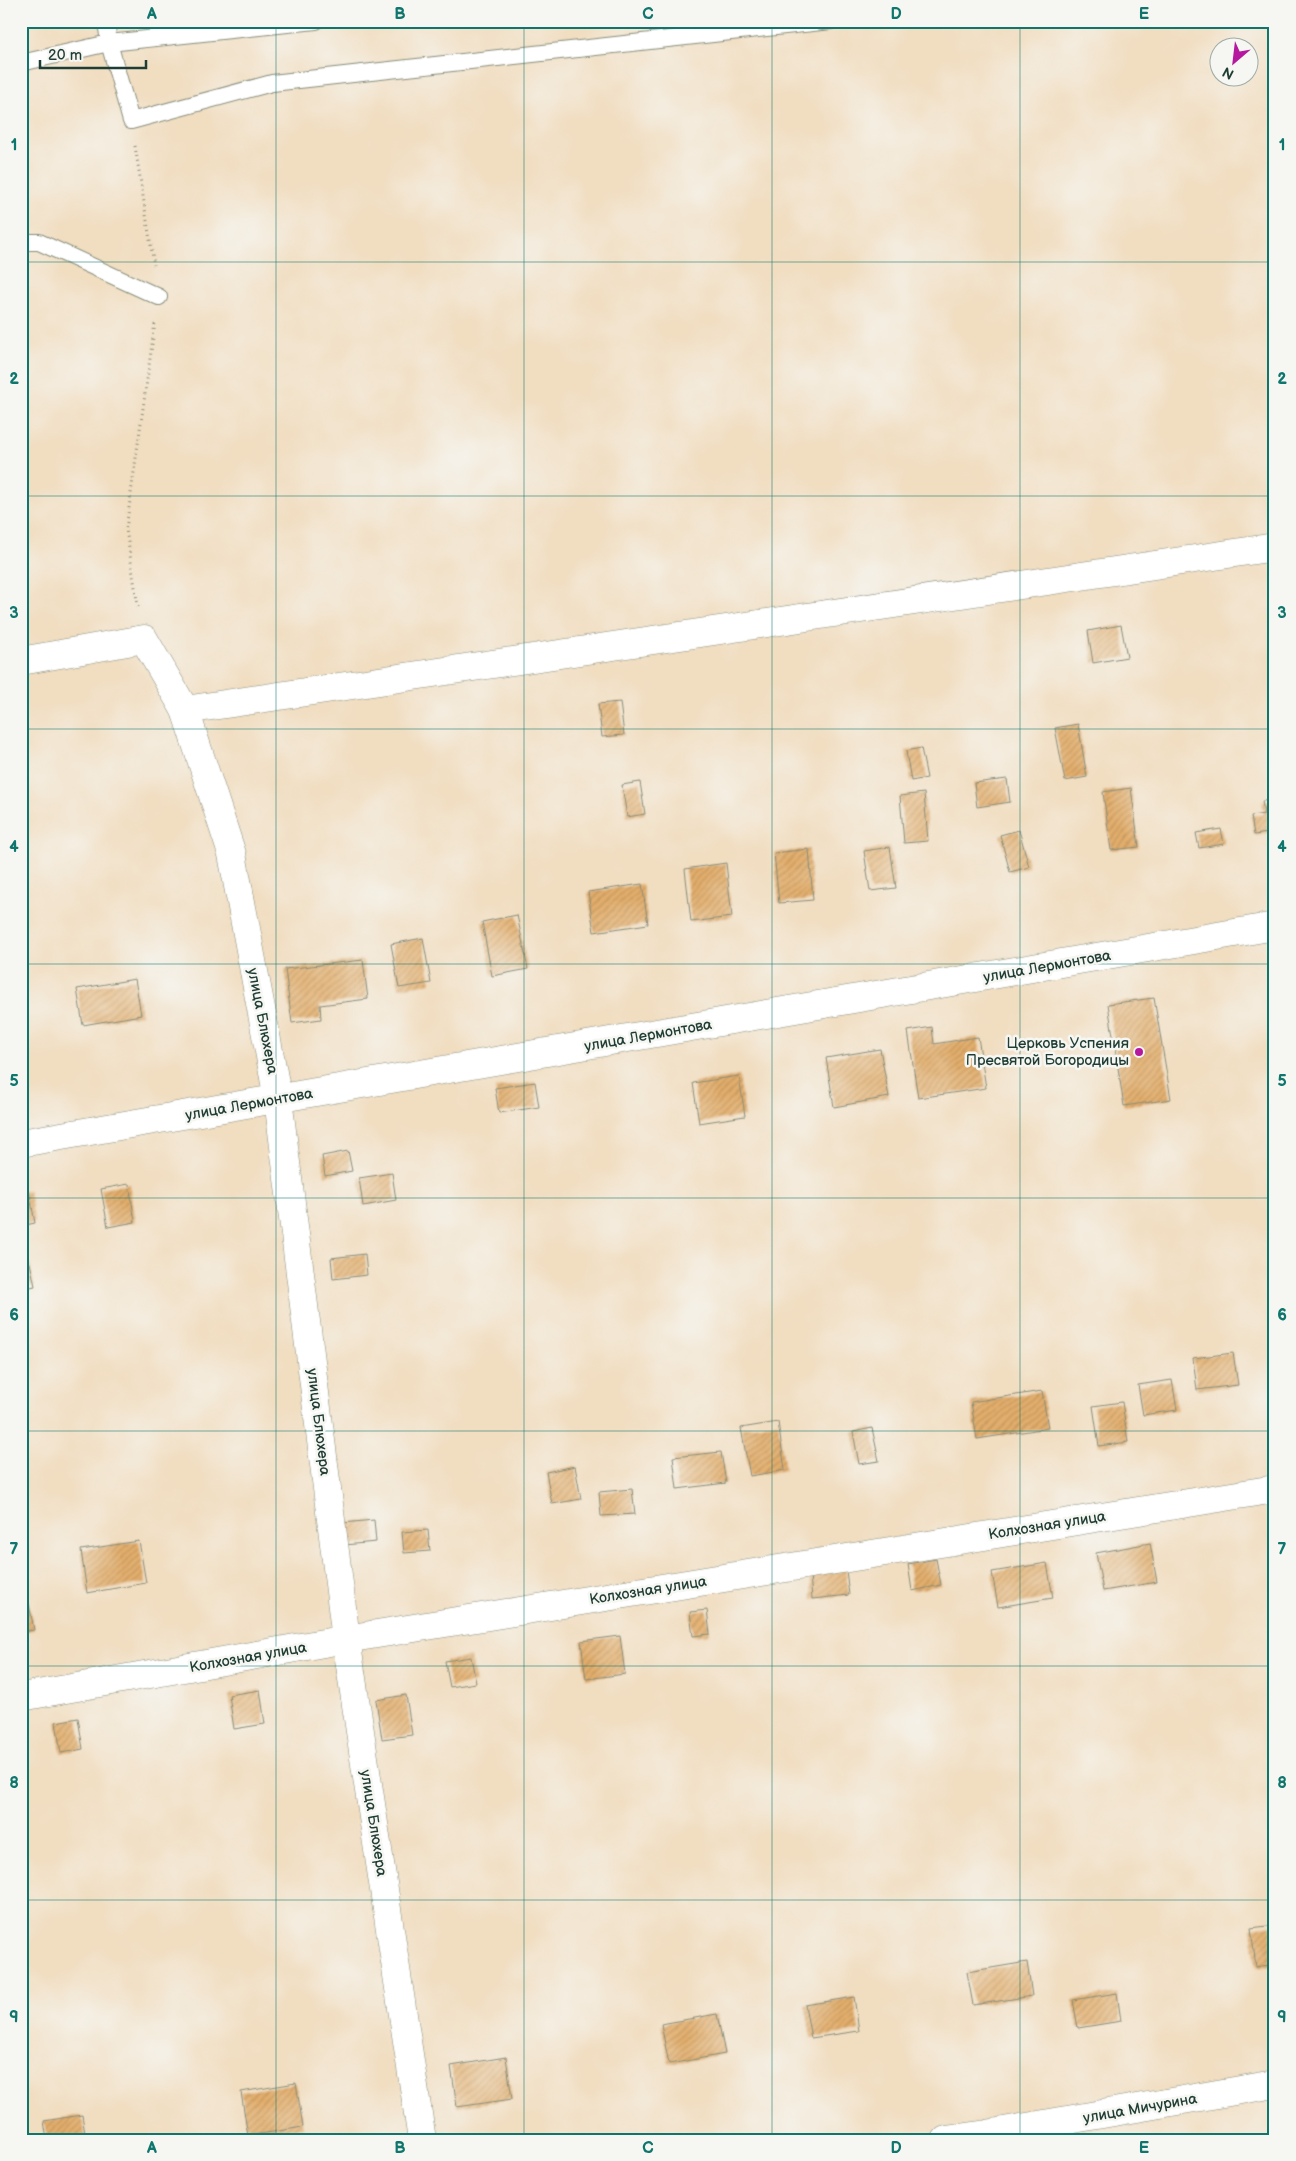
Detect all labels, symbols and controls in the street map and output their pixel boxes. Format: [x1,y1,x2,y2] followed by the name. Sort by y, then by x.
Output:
[146,5,157,24] text: A
[394,5,406,24] text: B
[642,5,654,24] text: C
[890,5,902,24] text: D
[1139,5,1149,24] text: E
[40,38,146,70] scale bar
[1208,38,1258,88] north arrow
[48,46,82,65] text: 20 m
[1219,63,1237,83] text: N
[11,136,17,155] text: 1
[1279,136,1285,155] text: 1
[9,370,19,389] text: 2
[1277,370,1287,389] text: 2
[9,604,19,623] text: 3
[1277,604,1287,623] text: 3
[9,838,19,857] text: 4
[1277,838,1287,857] text: 4
[982,946,1113,987] street label: улица Лермонтова
[243,966,282,1076] street label: улица Блюхера
[583,1015,714,1056] street label: улица Лермонтова
[966,1034,1129,1070] place label: Церковь Успения Пресвятой Богородицы
[1133,1046,1145,1058] marker: Церковь Успения Пресвятой Богородицы
[9,1072,19,1091] text: 5
[1277,1072,1287,1091] text: 5
[184,1084,315,1125] street label: улица Лермонтова
[9,1306,19,1325] text: 6
[1277,1306,1287,1325] text: 6
[302,1367,335,1477] street label: улица Блюхера
[987,1507,1107,1544] street label: Колхозная улица
[10,1540,19,1559] text: 7
[1278,1540,1287,1559] text: 7
[588,1572,708,1609] street label: Колхозная улица
[188,1638,308,1677] street label: Колхозная улица
[356,1768,391,1878] street label: улица Блюхера
[9,1774,19,1793] text: 8
[1277,1774,1287,1793] text: 8
[9,2008,19,2027] text: 9
[1277,2008,1287,2027] text: 9
[1082,2089,1199,2128] street label: улица Мичурина
[146,2139,157,2158] text: A
[394,2139,406,2158] text: B
[642,2139,654,2158] text: C
[890,2139,902,2158] text: D
[1139,2139,1149,2158] text: E

